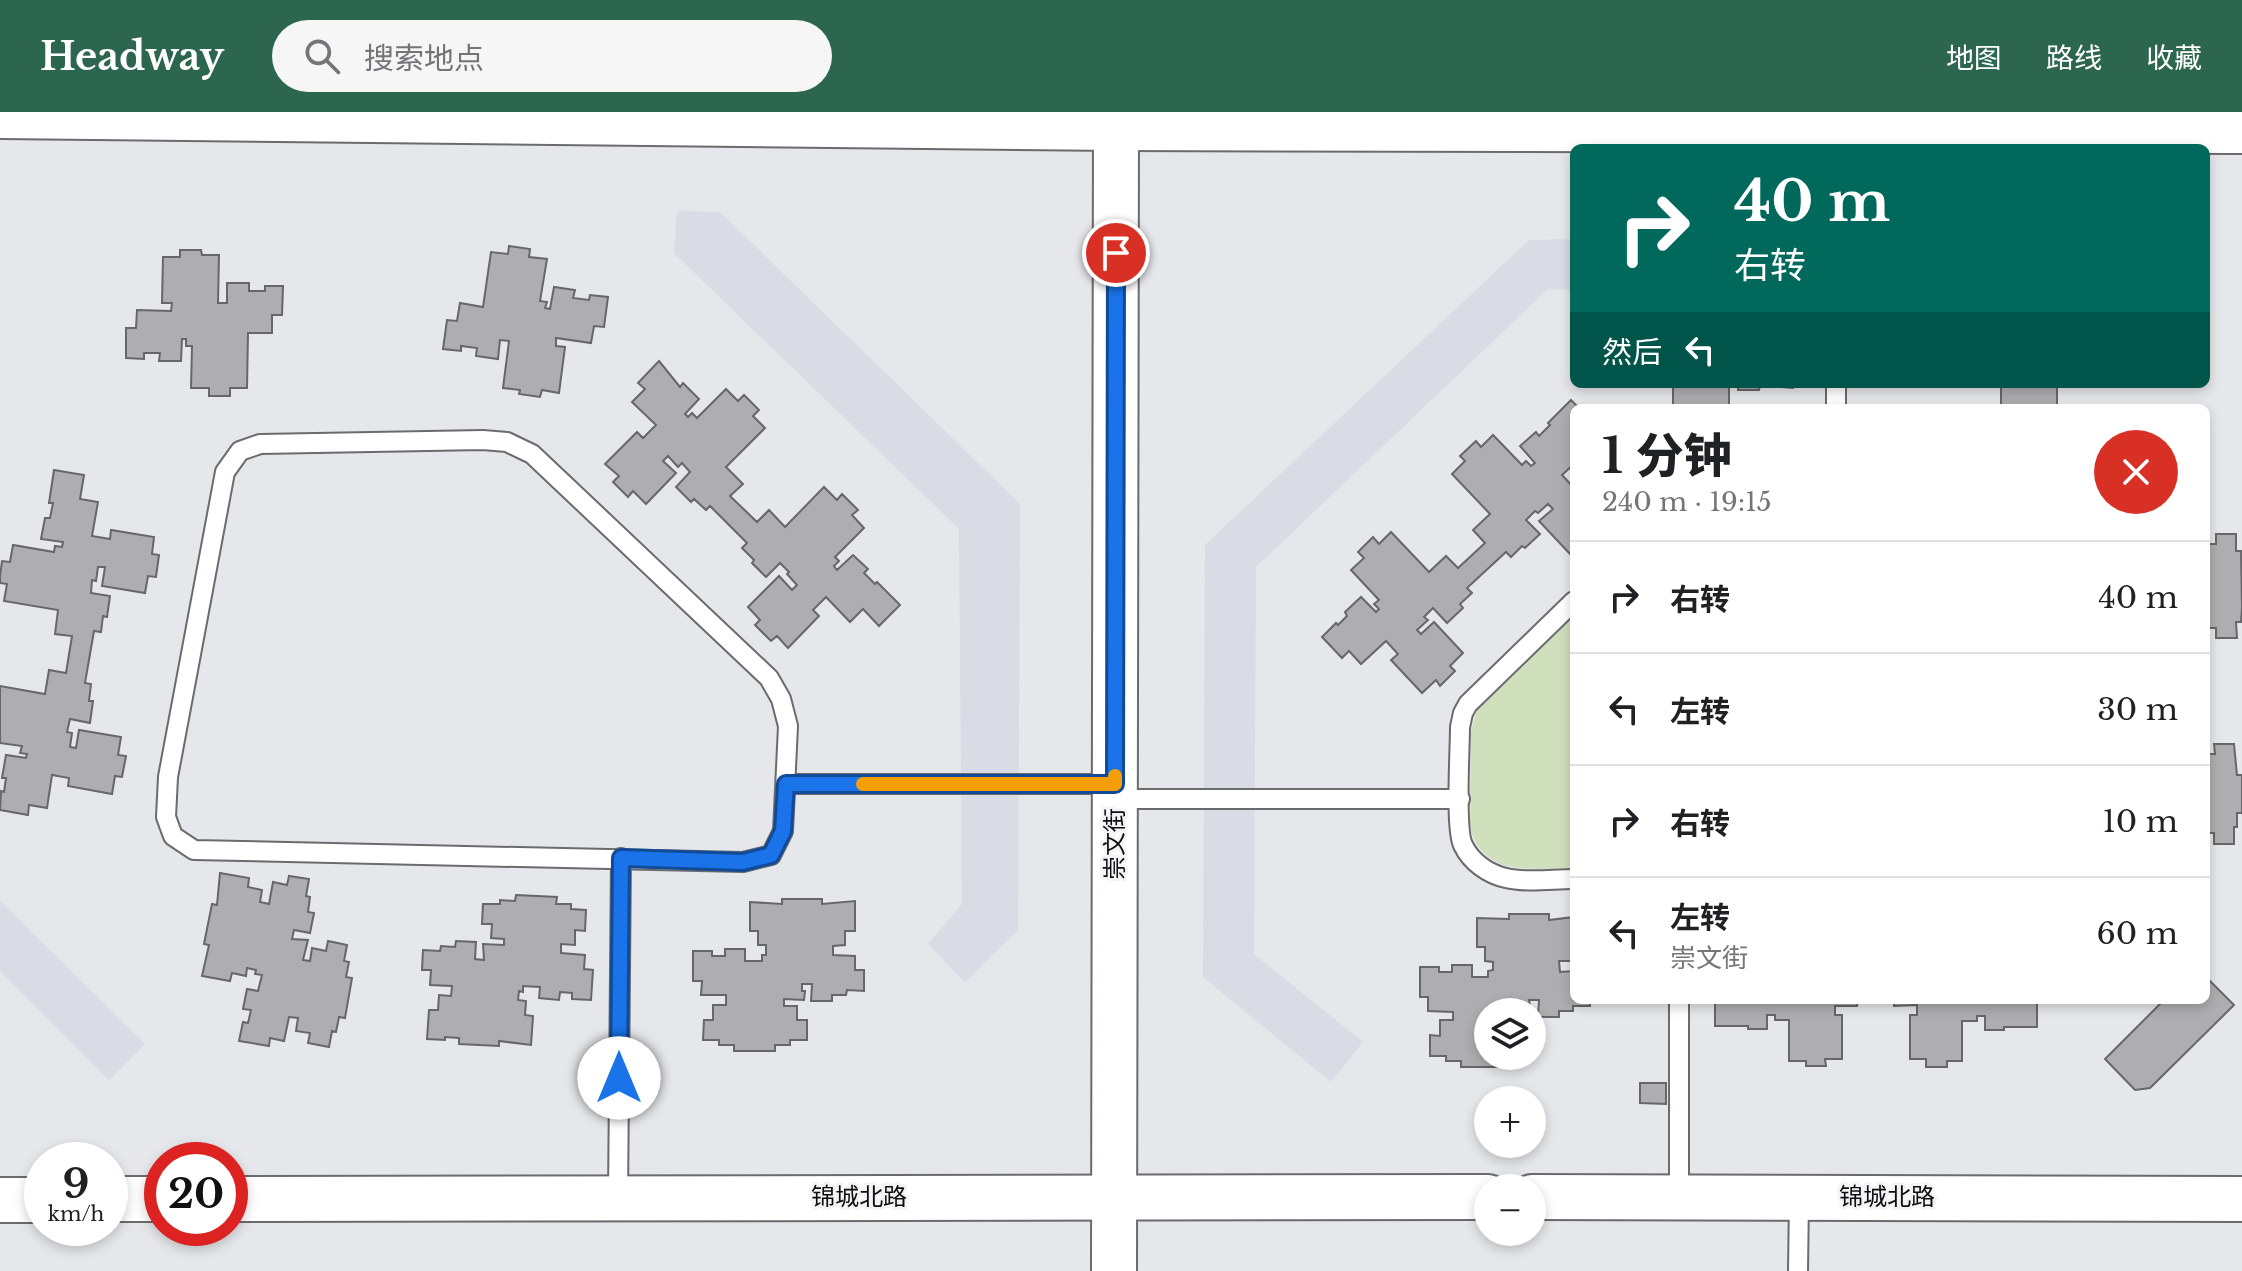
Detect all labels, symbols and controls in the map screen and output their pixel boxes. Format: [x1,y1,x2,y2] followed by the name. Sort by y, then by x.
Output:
[272,20,832,92] search box
[40,33,224,80] text: Headway
[300,34,344,78] icon: search
[364,40,484,77] text: 搜索地点
[1946,41,2002,76] text: 地图
[2046,41,2102,76] text: 路线
[2146,41,2202,76] text: 收藏
[1734,167,1890,236] text: 40 m
[1602,176,1706,280] icon: right
[1082,219,1150,287] pin
[1094,231,1138,275] icon: arrive
[1734,243,1806,288] text: 右转
[1678,328,1722,372] icon: left
[1602,334,1662,371] text: 然后
[1602,426,1732,486] text: 1 分钟
[2094,430,2178,514] button: close
[1602,486,1772,518] text: 240 m · 19:15
[1602,575,1646,619] icon: right
[2098,579,2178,616] text: 40 m
[1670,581,1730,618] text: 右转
[1602,687,1646,731] icon: left
[2097,691,2178,728] text: 30 m
[1670,693,1730,730] text: 左转
[1602,799,1646,843] icon: right
[2102,803,2178,840] text: 10 m
[1670,805,1730,842] text: 右转
[1100,808,1129,880] street label: 崇文街
[1670,899,1730,936] text: 左转
[1602,911,1646,955] icon: left
[2096,915,2178,952] text: 60 m
[1670,942,1748,974] text: 崇文街
[1474,998,1546,1246] map controls
[1474,998,1546,1070] button: layers
[577,1036,661,1120] position arrow
[1474,1086,1546,1158] button: +
[144,1142,248,1246] speed limit sign: 20
[63,1159,89,1209] text: 9
[1474,1174,1546,1246] button: −
[811,1182,907,1211] street label: 锦城北路
[1839,1182,1935,1211] street label: 锦城北路
[48,1202,104,1226] text: km/h

